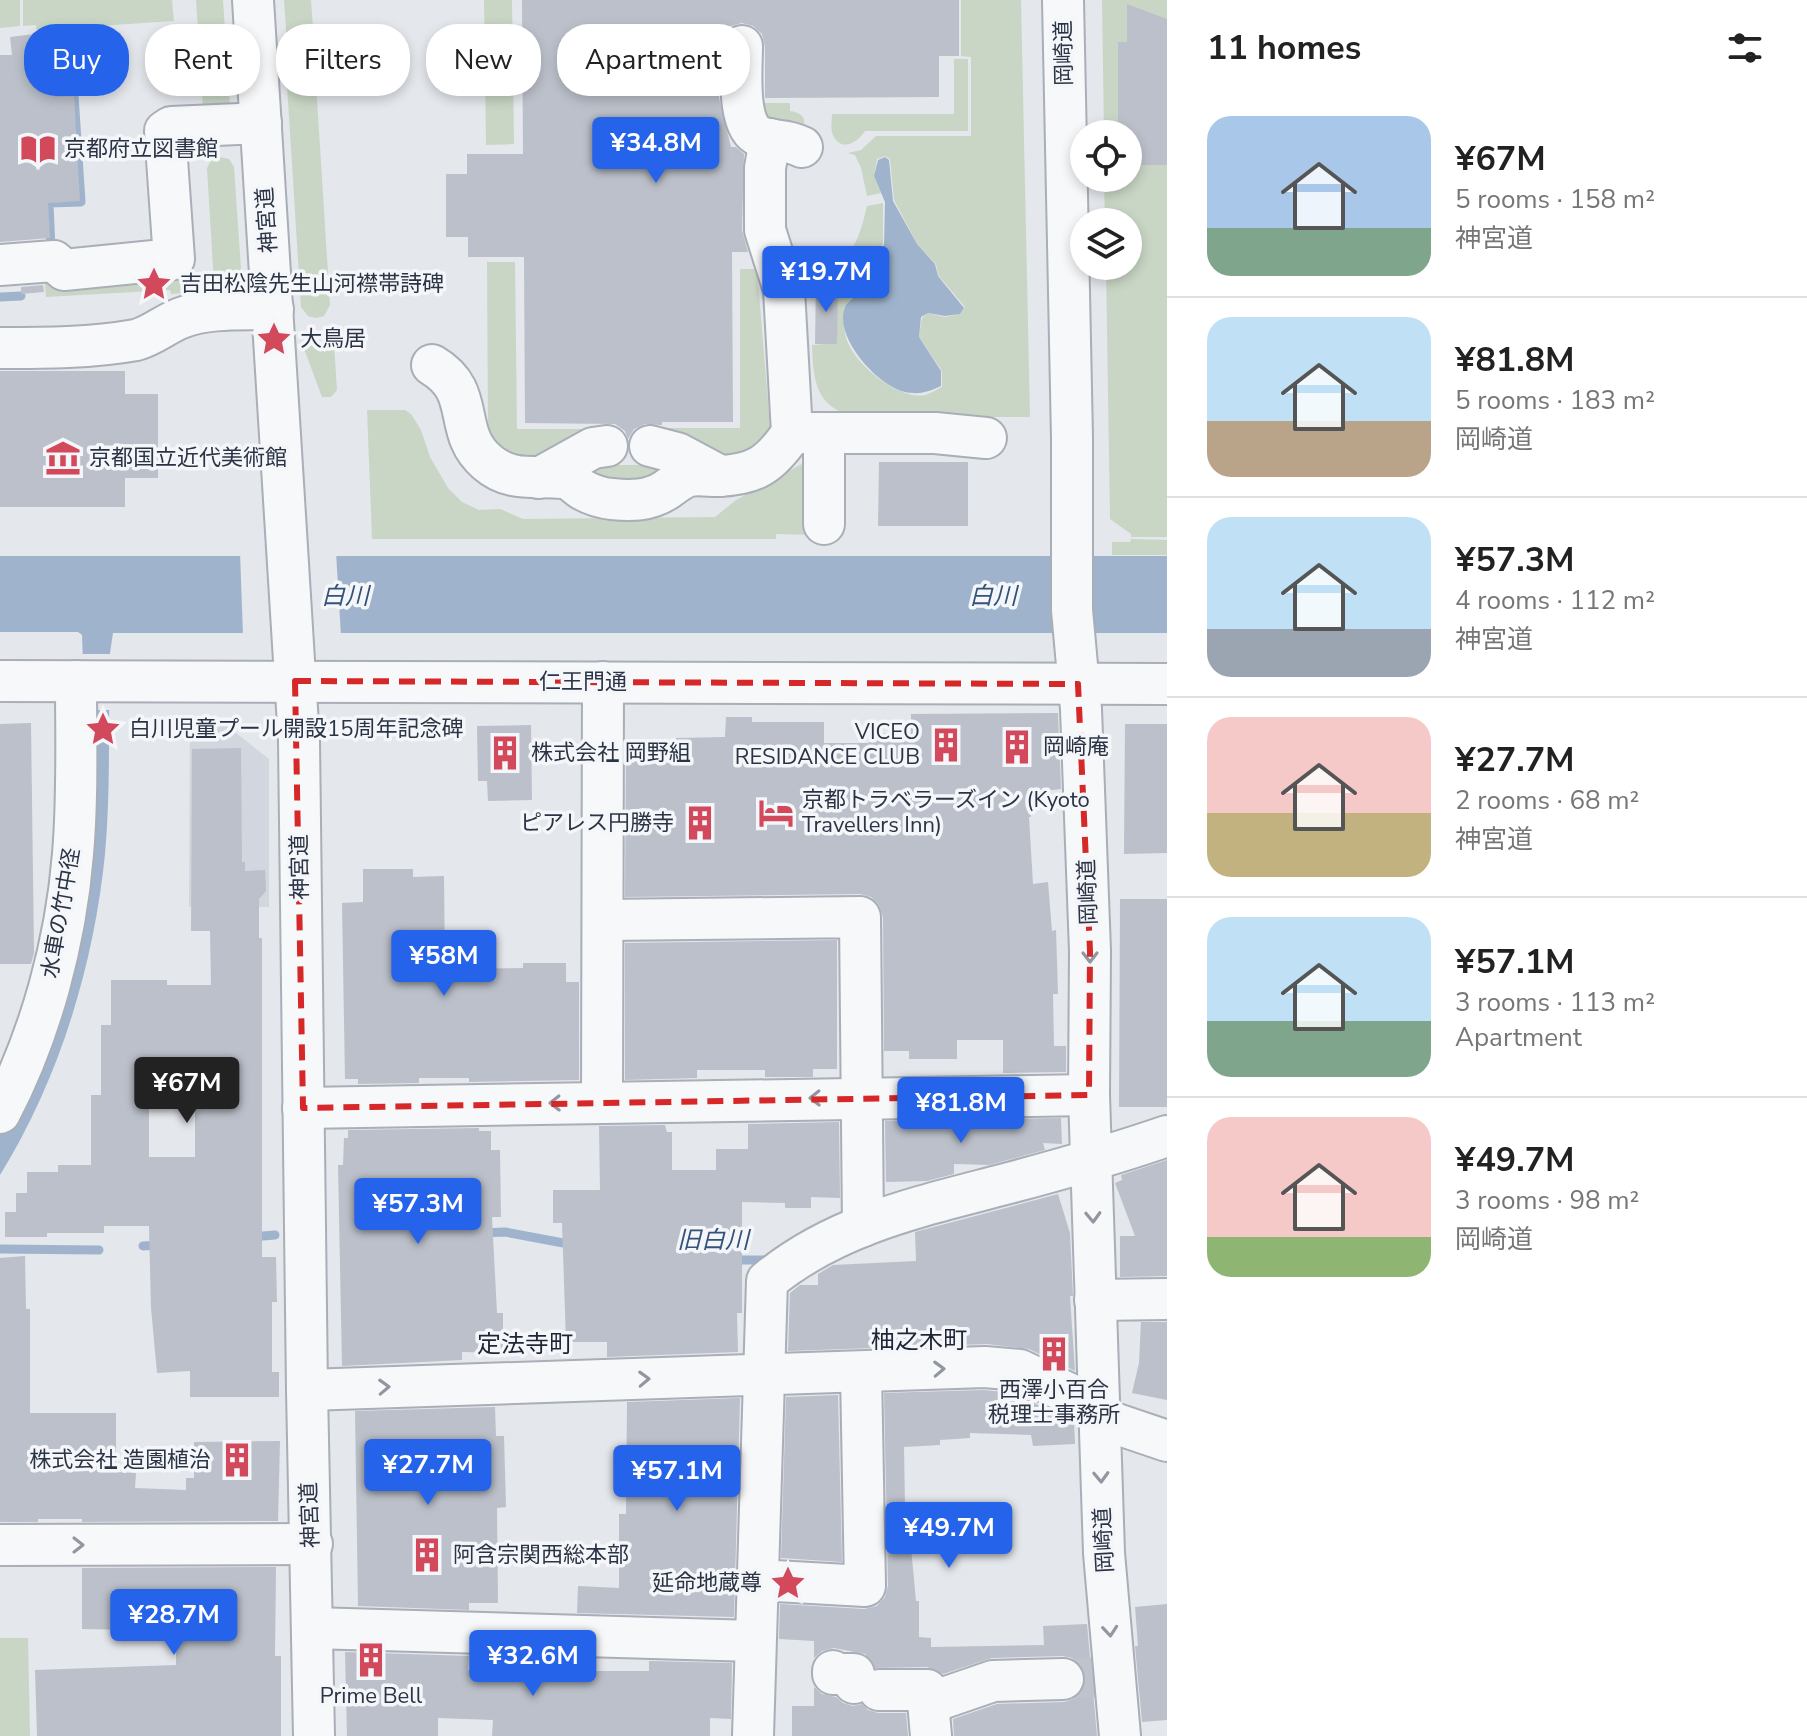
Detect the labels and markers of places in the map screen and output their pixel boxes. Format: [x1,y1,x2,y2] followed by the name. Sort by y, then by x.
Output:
[591,117,721,185] pin: ¥34.8M
[19,130,57,168] library icon: 京都府立図書館
[64,134,218,164] place label: 京都府立図書館
[761,246,891,314] pin: ¥19.7M
[135,265,173,303] place icon: 吉田松陰先生山河襟帯詩碑
[180,269,444,299] place label: 吉田松陰先生山河襟帯詩碑
[255,320,293,358] place icon: 大鳥居
[300,324,366,354] place label: 大鳥居
[44,439,82,477] museum icon: 京都国立近代美術館
[89,443,287,473] place label: 京都国立近代美術館
[84,710,122,748] place icon: 白川児童プール開設15周年記念碑
[129,714,463,744] place label: 白川児童プール開設15周年記念碑
[735,717,920,772] place label: VICEO RESIDANCE CLUB
[927,726,965,764] building icon: VICEO RESIDANCE CLUB
[998,728,1036,766] building icon: 岡崎庵
[1043,732,1109,762] place label: 岡崎庵
[486,734,524,772] building icon: 株式会社 岡野組
[531,738,691,768] place label: 株式会社 岡野組
[802,785,1090,840] place label: 京都トラベラーズイン (Kyoto Travellers Inn)
[757,794,795,832] hotel icon: 京都トラベラーズイン (Kyoto Travellers Inn)
[681,804,719,842] building icon: ピアレス円勝寺
[520,808,674,838] place label: ピアレス円勝寺
[397,930,491,998] pin: ¥58M
[140,1057,234,1125] pin: ¥67M
[896,1077,1026,1145] pin: ¥81.8M
[353,1178,483,1246] pin: ¥57.3M
[1035,1335,1073,1373] building icon: 西澤小百合 税理士事務所
[988,1375,1120,1430] place label: 西澤小百合 税理士事務所
[363,1439,493,1507] pin: ¥27.7M
[218,1441,256,1479] building icon: 株式会社 造園植治
[29,1445,211,1475] place label: 株式会社 造園植治
[612,1445,742,1513] pin: ¥57.1M
[884,1502,1014,1570] pin: ¥49.7M
[408,1536,446,1574] building icon: 阿含宗関西総本部
[453,1540,629,1570] place label: 阿含宗関西総本部
[769,1564,807,1602] place icon: 延命地蔵尊
[652,1568,762,1598] place label: 延命地蔵尊
[109,1589,239,1657] pin: ¥28.7M
[468,1630,598,1698] pin: ¥32.6M
[352,1641,390,1679] building icon: Prime Bell
[320,1681,423,1711] place label: Prime Bell

